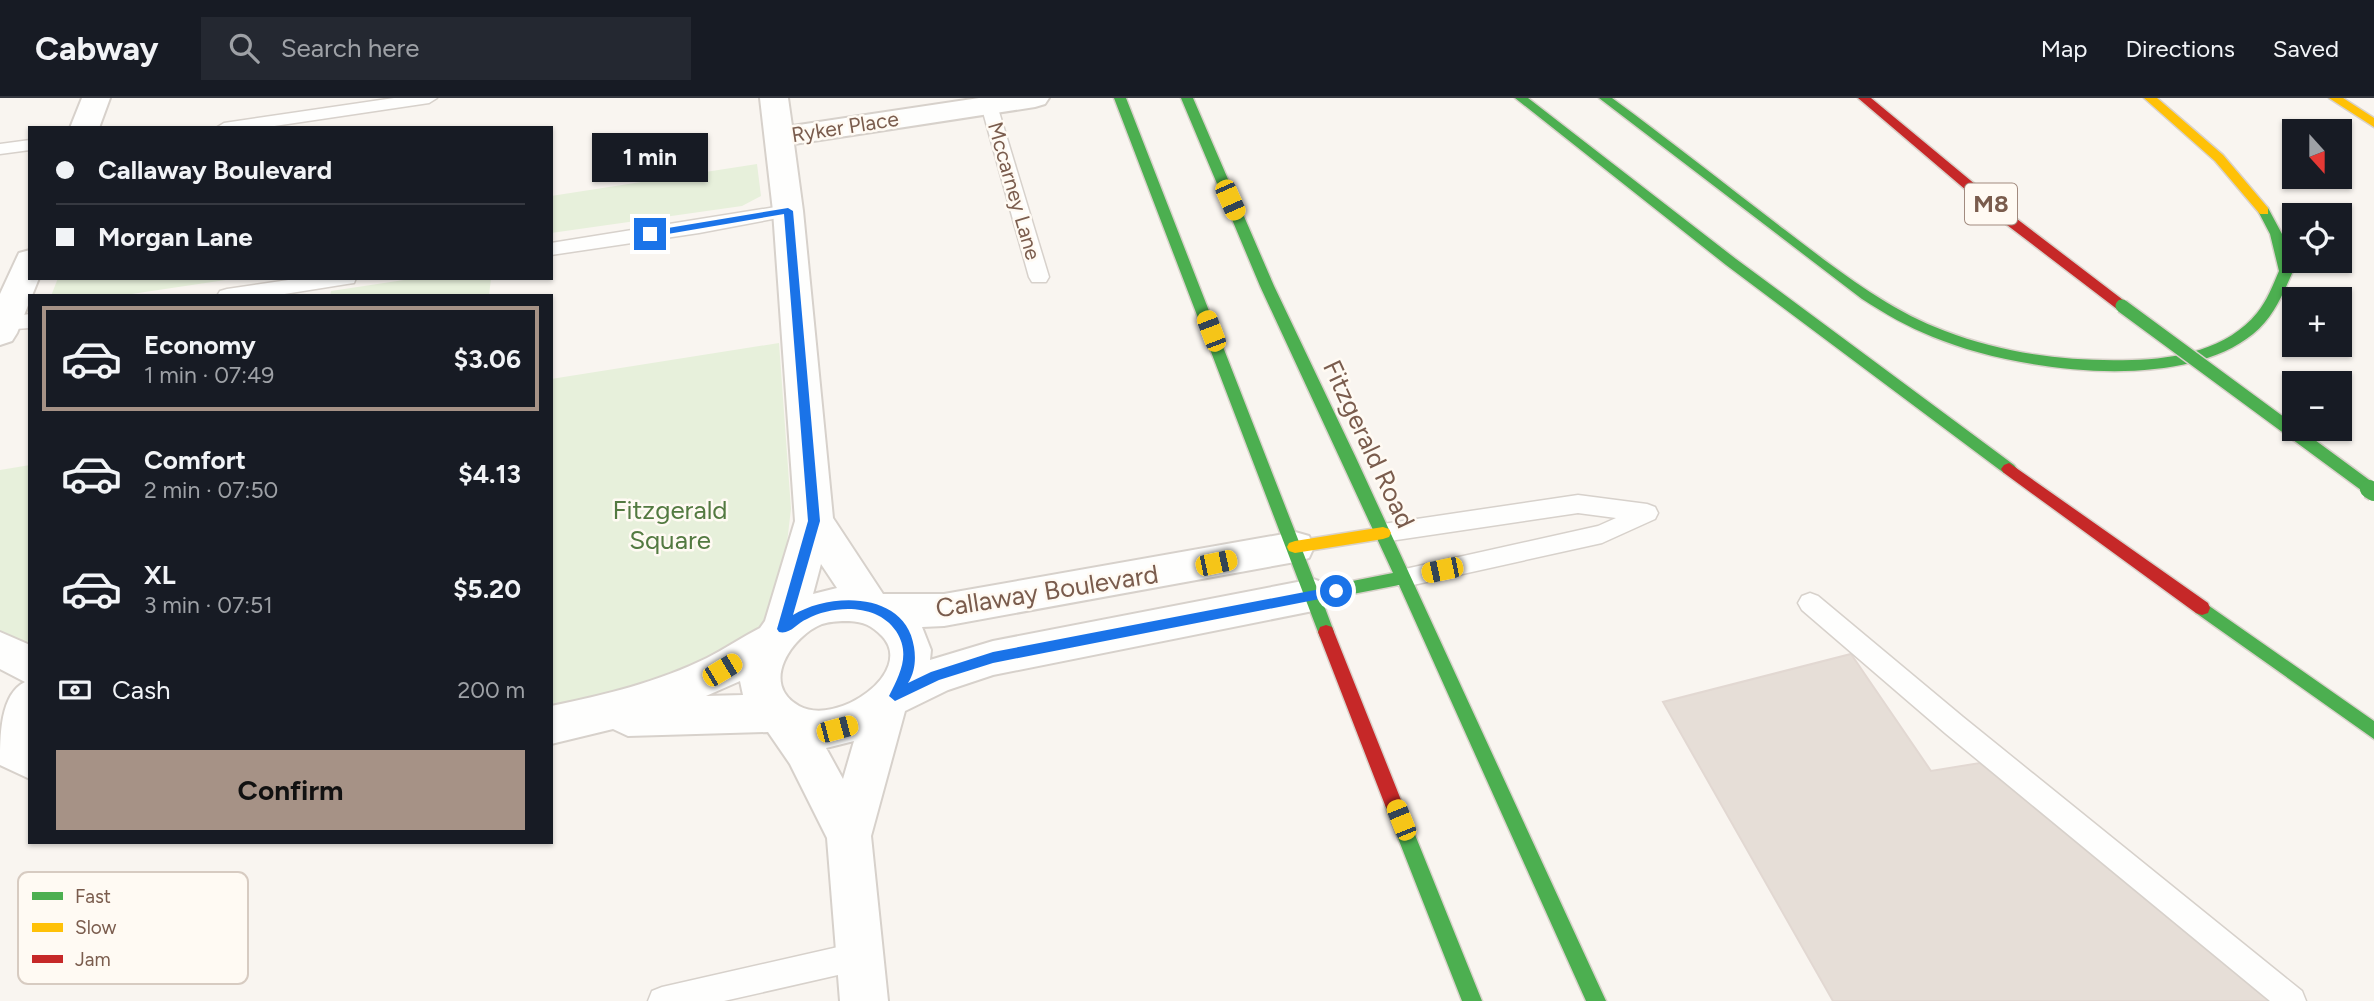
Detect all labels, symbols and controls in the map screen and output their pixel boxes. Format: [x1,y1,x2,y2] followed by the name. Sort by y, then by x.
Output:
[201,17,691,80] search box
[35,29,159,68] text: Cabway
[225,29,263,67] icon: search
[281,32,420,64] text: Search here
[2041,34,2087,63] text: Map
[2125,34,2235,63] text: Directions
[2273,34,2339,63] text: Saved
[790,106,900,147] street label: Ryker Place
[983,119,1046,263] street label: Mccarney Lane
[2282,119,2352,189] north arrow
[2282,119,2352,441] map controls
[592,132,708,181] callout: 1 min
[623,143,677,171] text: 1 min
[98,154,332,186] text: Callaway Boulevard
[1212,177,1249,223] car
[1965,184,2017,224] road number: M8
[2282,203,2352,273] button: locate
[634,218,666,250] route end
[98,221,253,253] text: Morgan Lane
[2282,287,2352,357] button: +
[1194,308,1229,354] car
[60,327,123,390] icon: car
[144,329,256,361] text: Economy
[454,343,521,375] text: $3.06
[1316,355,1422,533] street label: Fitzgerald Road
[144,361,274,389] text: 1 min · 07:49
[2282,371,2352,441] button: −
[60,442,123,505] icon: car
[144,444,246,476] text: Comfort
[458,458,521,490] text: $4.13
[144,476,278,504] text: 2 min · 07:50
[612,494,728,556] park label: Fitzgerald Square
[1194,548,1239,578] car
[1420,555,1465,585] car
[60,557,123,620] icon: car
[933,558,1161,624] street label: Callaway Boulevard
[144,559,176,591] text: XL
[453,573,521,605] text: $5.20
[1320,575,1352,607] route start
[144,591,273,619] text: 3 min · 07:51
[699,650,746,690] car
[56,671,94,709] icon: cash
[112,674,171,706] text: Cash
[457,676,525,704] text: 200 m
[814,713,861,745] car
[56,750,525,830] button: Confirm
[1384,797,1419,843] car
[18,872,248,984] legend
[75,885,111,908] text: Fast
[75,916,117,939] text: Slow
[75,948,111,971] text: Jam

